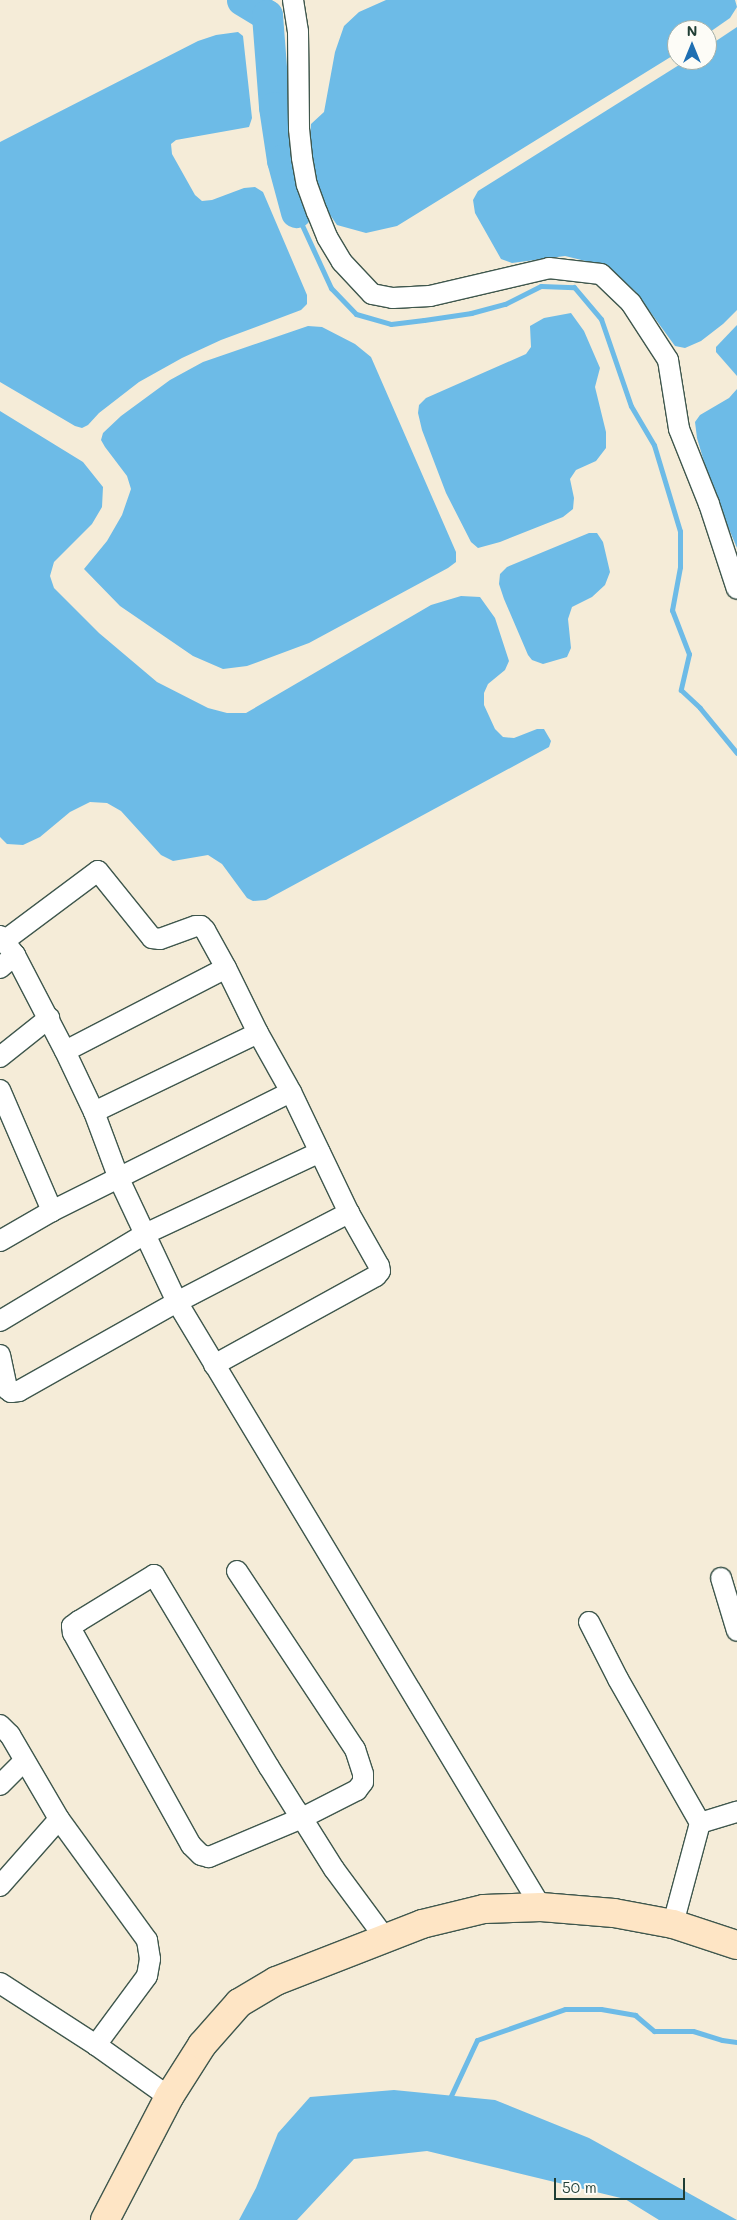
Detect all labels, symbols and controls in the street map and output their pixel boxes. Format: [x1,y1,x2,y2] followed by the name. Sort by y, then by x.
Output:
[667,20,717,70] north arrow
[687,21,697,40] text: N
[557,2168,688,2200] scale bar
[562,2177,597,2197] text: 50 m

